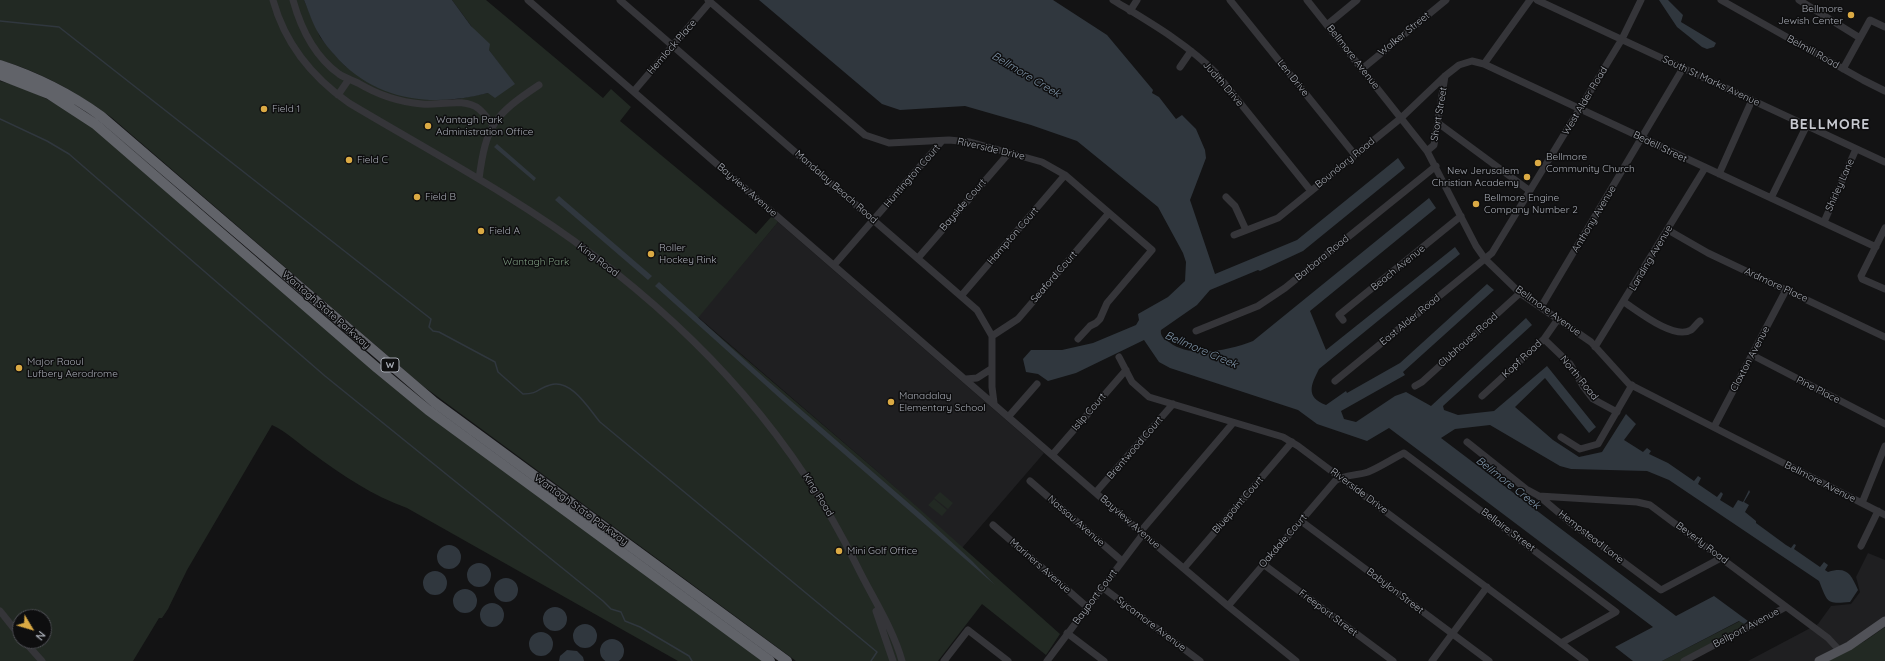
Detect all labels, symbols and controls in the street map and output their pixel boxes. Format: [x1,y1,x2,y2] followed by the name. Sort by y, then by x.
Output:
[1778,3,1843,26] place label: Bellmore Jewish Center
[1376,10,1432,58] street label: Walker Street
[1846,10,1856,20] marker: Bellmore Jewish Center
[645,17,699,77] street label: Hemlock Place
[1324,23,1382,91] street label: Bellmore Avenue
[1785,33,1841,71] street label: Belmill Road
[989,49,1063,101] water label: Bellmore Creek
[1660,53,1762,109] street label: South St Marks Avenue
[1275,57,1311,99] street label: Len Drive
[1200,59,1246,109] street label: Judith Drive
[1560,65,1610,137] street label: West Alder Road
[1428,86,1450,142] street label: Short Street
[272,103,300,115] place label: Field 1
[259,104,269,114] marker: Field 1
[436,114,533,138] place label: Wantagh Park Administration Office
[1790,117,1870,133] district label: BELLMORE
[423,121,433,131] marker: Wantagh Park Administration Office
[1631,129,1689,165] street label: Bedell Street
[956,135,1026,163] street label: Riverside Drive
[1313,135,1377,191] street label: Boundary Road
[881,142,943,210] street label: Huntington Court
[792,148,880,226] street label: Mandalay Beach Road
[1546,151,1635,174] place label: Bellmore Community Church
[357,154,388,166] place label: Field C
[344,155,354,165] marker: Field C
[1823,157,1857,213] street label: Shirley Lane
[1533,158,1543,168] marker: Bellmore Community Church
[714,161,780,219] street label: Bayview Avenue
[1432,165,1519,188] place label: New Jerusalem Christian Academy
[1522,172,1532,182] marker: New Jerusalem Christian Academy
[937,177,989,233] street label: Bayside Court
[1569,183,1619,255] street label: Anthony Avenue
[425,191,456,203] place label: Field B
[412,192,422,202] marker: Field B
[1484,192,1578,216] place label: Bellmore Engine Company Number 2
[1471,199,1481,209] marker: Bellmore Engine Company Number 2
[985,205,1041,267] street label: Hampton Court
[1627,223,1675,293] street label: Landing Avenue
[489,225,520,237] place label: Field A
[476,226,486,236] marker: Field A
[1293,233,1351,283] street label: Barbara Road
[575,241,621,279] street label: King Road
[659,242,717,266] place label: Roller Hockey Rink
[1369,243,1427,293] street label: Beach Avenue
[646,249,656,259] marker: Roller Hockey Rink
[1028,249,1080,305] street label: Seaford Court
[503,256,569,268] park label: Wantagh Park
[1742,265,1810,305] street label: Ardmore Place
[280,268,372,352] street label: Wantagh State Parkway
[1513,283,1583,339] street label: Bellmore Avenue
[1377,292,1443,348] street label: East Alder Road
[1436,310,1500,370] street label: Clubhouse Road
[1728,324,1772,394] street label: Claxton Avenue
[1163,329,1239,371] water label: Bellmore Creek
[1500,338,1544,380] street label: Kopf Road
[1557,353,1601,403] street label: North Road
[27,356,118,380] place label: Major Raoul Lufbery Aerodrome
[381,358,399,372] road number: W
[14,363,24,373] marker: Major Raoul Lufbery Aerodrome
[1794,374,1842,406] street label: Pine Place
[899,390,986,414] place label: Manadalay Elementary School
[1069,391,1109,433] street label: Islip Court
[886,397,896,407] marker: Manadalay Elementary School
[1104,414,1166,482] street label: Brentwood Court
[1473,454,1543,512] water label: Bellmore Creek
[1782,459,1858,505] street label: Bellmore Avenue
[1328,465,1390,517] street label: Riverside Drive
[800,471,836,519] street label: King Road
[532,472,630,548] street label: Wantagh State Parkway
[1210,474,1266,536] street label: Bluepoint Court
[1045,493,1107,549] street label: Nassau Avenue
[1097,493,1163,551] street label: Bayview Avenue
[1479,506,1537,554] street label: Bellaire Street
[1556,508,1626,566] street label: Hempstead Lane
[1256,512,1310,570] street label: Oakdale Court
[1674,519,1730,567] street label: Beverly Road
[1007,536,1073,596] street label: Mariners Avenue
[847,545,917,557] place label: Mini Golf Office
[834,546,844,556] marker: Mini Golf Office
[1364,566,1426,616] street label: Babylon Street
[1070,567,1120,627] street label: Bayport Court
[1296,587,1360,639] street label: Freeport Street
[1114,594,1188,654] street label: Sycamore Avenue
[1711,606,1781,650] street label: Bellport Avenue
[12,609,52,649] north arrow
[33,628,49,643] text: N

